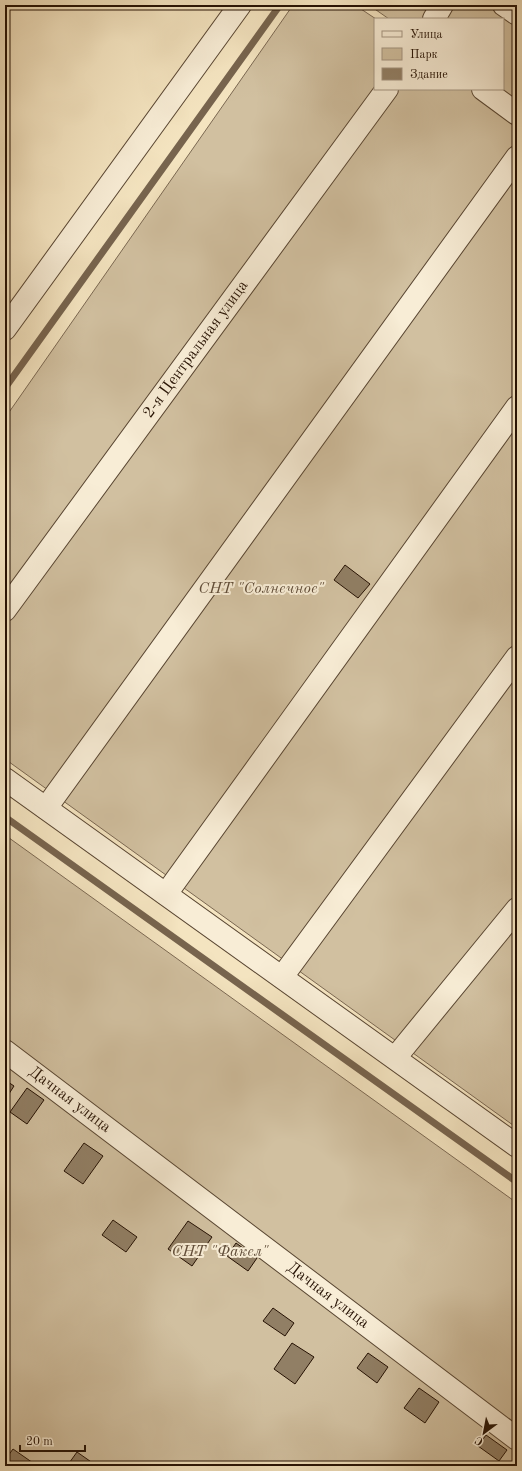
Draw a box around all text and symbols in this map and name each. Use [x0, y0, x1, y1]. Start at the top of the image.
legend [374, 18, 504, 90]
text: Улица [410, 29, 443, 41]
text: Парк [410, 49, 438, 61]
text: Здание [410, 69, 448, 81]
street label: 2-я Центральная улица [140, 278, 252, 421]
park label: СНТ "Солнечное" [198, 581, 324, 597]
street label: Дачная улица [26, 1064, 114, 1136]
park label: СНТ "Факел" [172, 1244, 269, 1260]
street label: Дачная улица [284, 1260, 372, 1332]
north arrow [464, 1413, 504, 1453]
scale bar [20, 1427, 85, 1453]
text: С [474, 1434, 485, 1447]
text: 20 m [26, 1436, 53, 1448]

